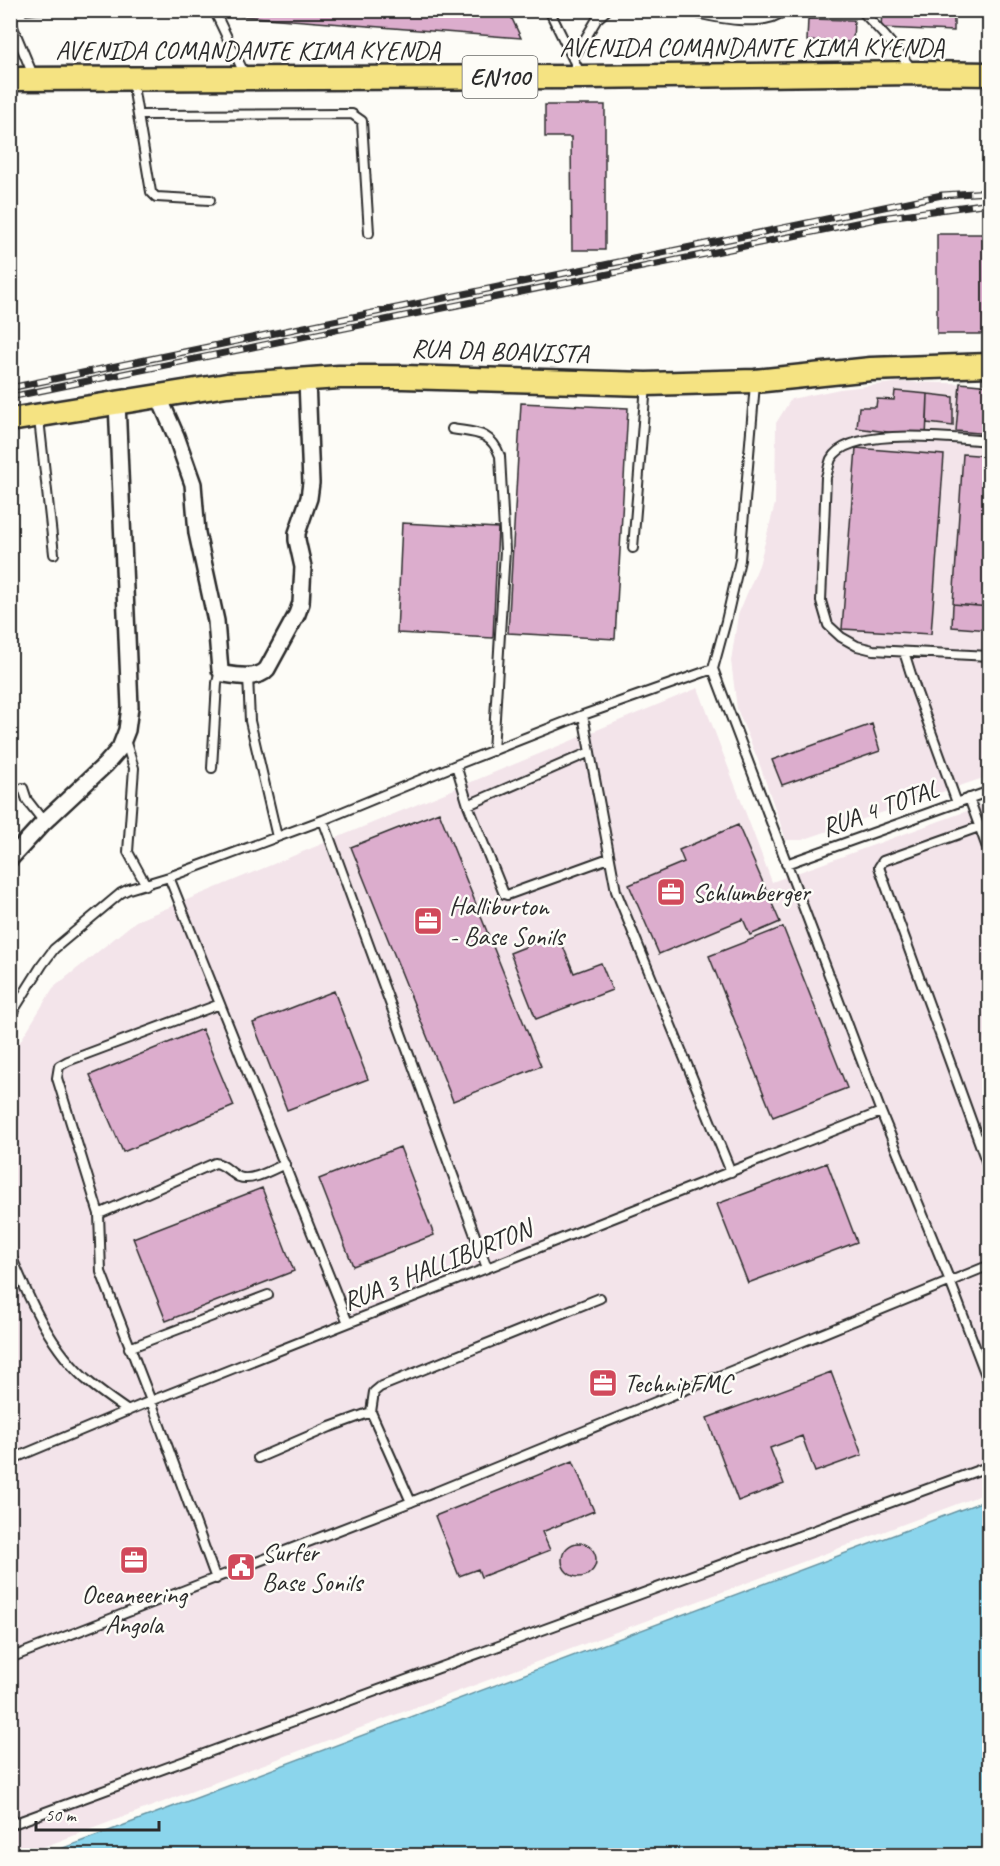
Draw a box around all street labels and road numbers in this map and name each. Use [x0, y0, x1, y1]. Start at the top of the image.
street label: AVENIDA COMANDANTE KIMA KYENDA [560, 31, 945, 64]
street label: AVENIDA COMANDANTE KIMA KYENDA [56, 34, 441, 67]
road number: EN100 [462, 56, 538, 98]
street label: RUA DA BOAVISTA [411, 331, 591, 371]
street label: RUA 4 TOTAL [817, 771, 944, 844]
street label: RUA 3 HALLIBURTON [338, 1210, 540, 1318]

